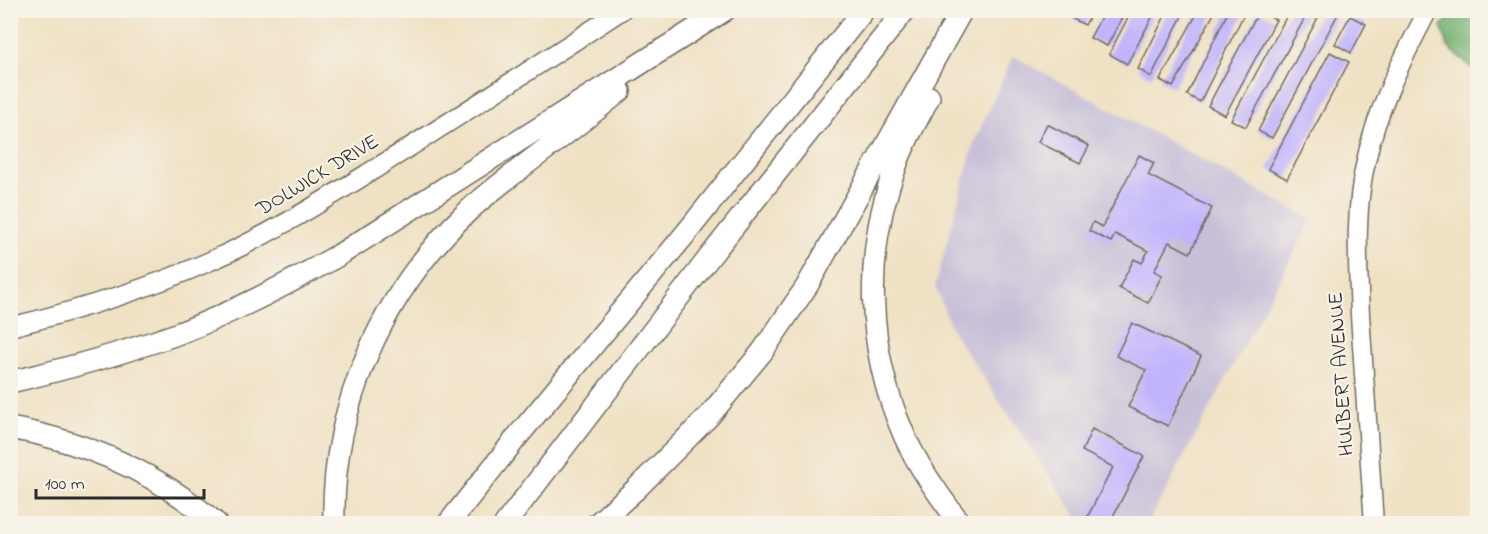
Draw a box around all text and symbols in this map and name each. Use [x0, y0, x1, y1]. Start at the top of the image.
street label: DOLWICK DRIVE [250, 127, 385, 225]
street label: HULBERT AVENUE [1321, 291, 1363, 457]
scale bar [36, 462, 204, 500]
text: 100 m [45, 472, 85, 498]

